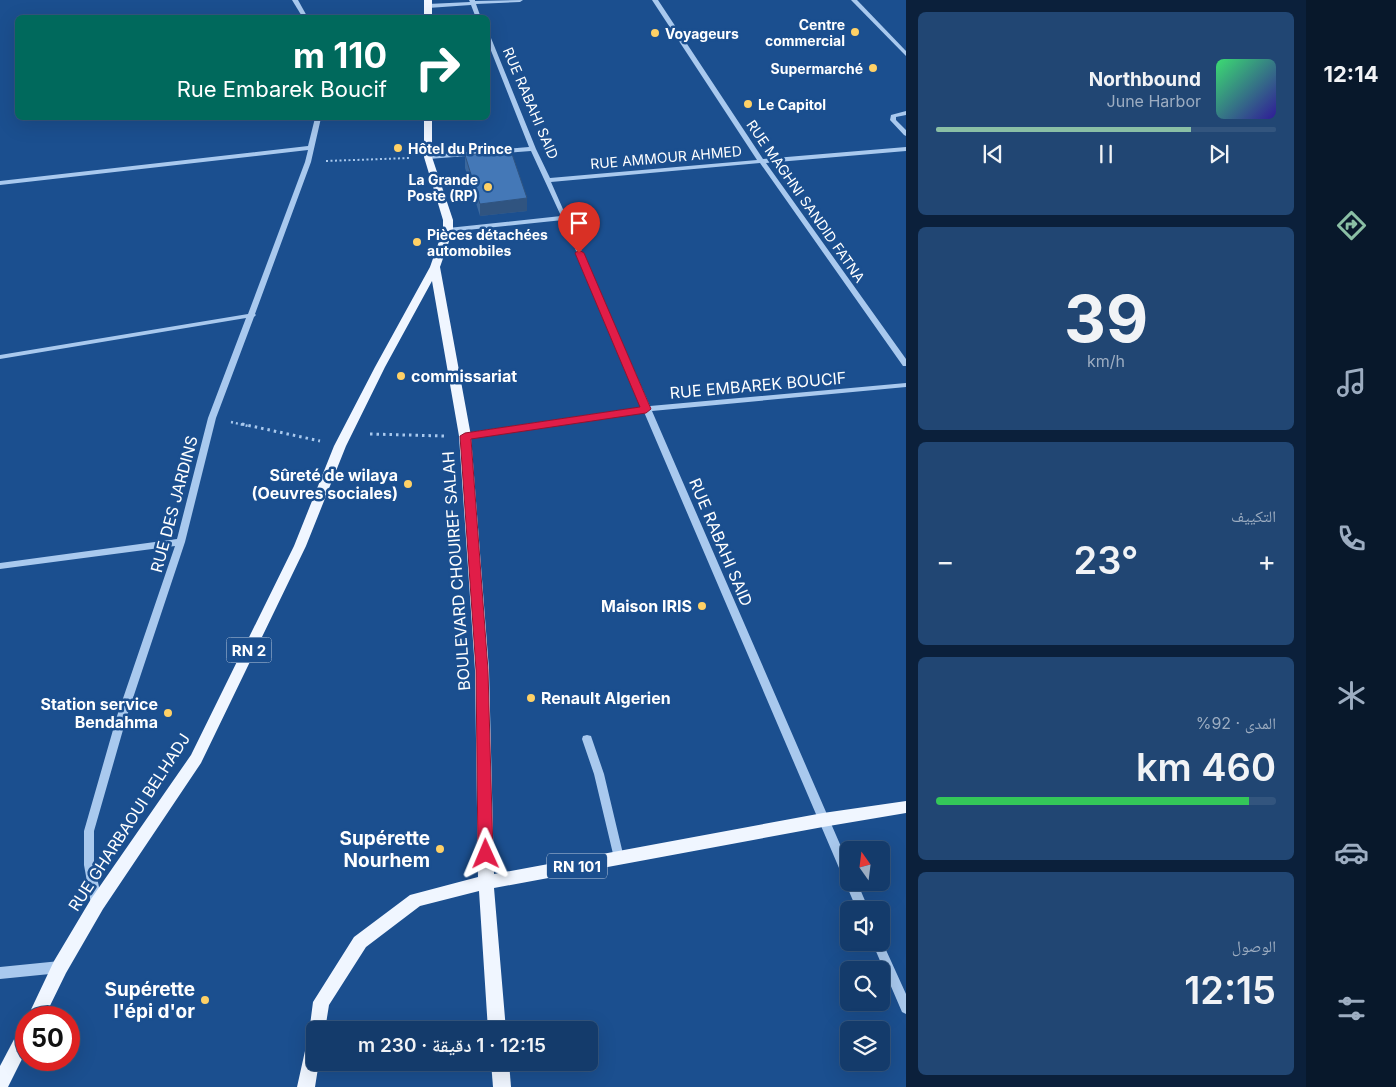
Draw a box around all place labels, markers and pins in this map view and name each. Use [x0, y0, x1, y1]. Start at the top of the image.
place label: Centre commercial [765, 16, 845, 49]
place label: Voyageurs [665, 25, 739, 42]
marker: Centre commercial [849, 26, 861, 38]
marker: Voyageurs [649, 27, 661, 39]
place label: Supermarché [771, 60, 863, 77]
marker: Supermarché [867, 62, 879, 74]
place label: Le Capitol [758, 96, 826, 113]
marker: Le Capitol [742, 98, 754, 110]
place label: Hôtel du Prince [408, 140, 512, 157]
marker: Hôtel du Prince [392, 142, 404, 154]
place label: La Grande Poste (RP) [407, 171, 478, 204]
marker: La Grande Poste (RP) [482, 181, 494, 193]
pin [558, 202, 600, 253]
place label: Pièces détachées automobiles [427, 226, 548, 259]
marker: Pièces détachées automobiles [411, 236, 423, 248]
place label: commissariat [411, 366, 517, 386]
marker: commissariat [395, 370, 407, 382]
place label: Sûreté de wilaya (Oeuvres sociales) [251, 465, 398, 503]
marker: Sûreté de wilaya (Oeuvres sociales) [402, 478, 414, 490]
place label: Maison IRIS [601, 596, 692, 616]
marker: Maison IRIS [696, 600, 708, 612]
place label: Renault Algerien [541, 688, 671, 708]
marker: Renault Algerien [525, 692, 537, 704]
place label: Station service Bendahma [40, 694, 158, 732]
marker: Station service Bendahma [162, 707, 174, 719]
place label: Supérette Nourhem [339, 827, 430, 872]
marker: Supérette Nourhem [434, 843, 446, 855]
place label: Supérette l'épi d'or [104, 978, 195, 1023]
marker: Supérette l'épi d'or [199, 994, 211, 1006]

